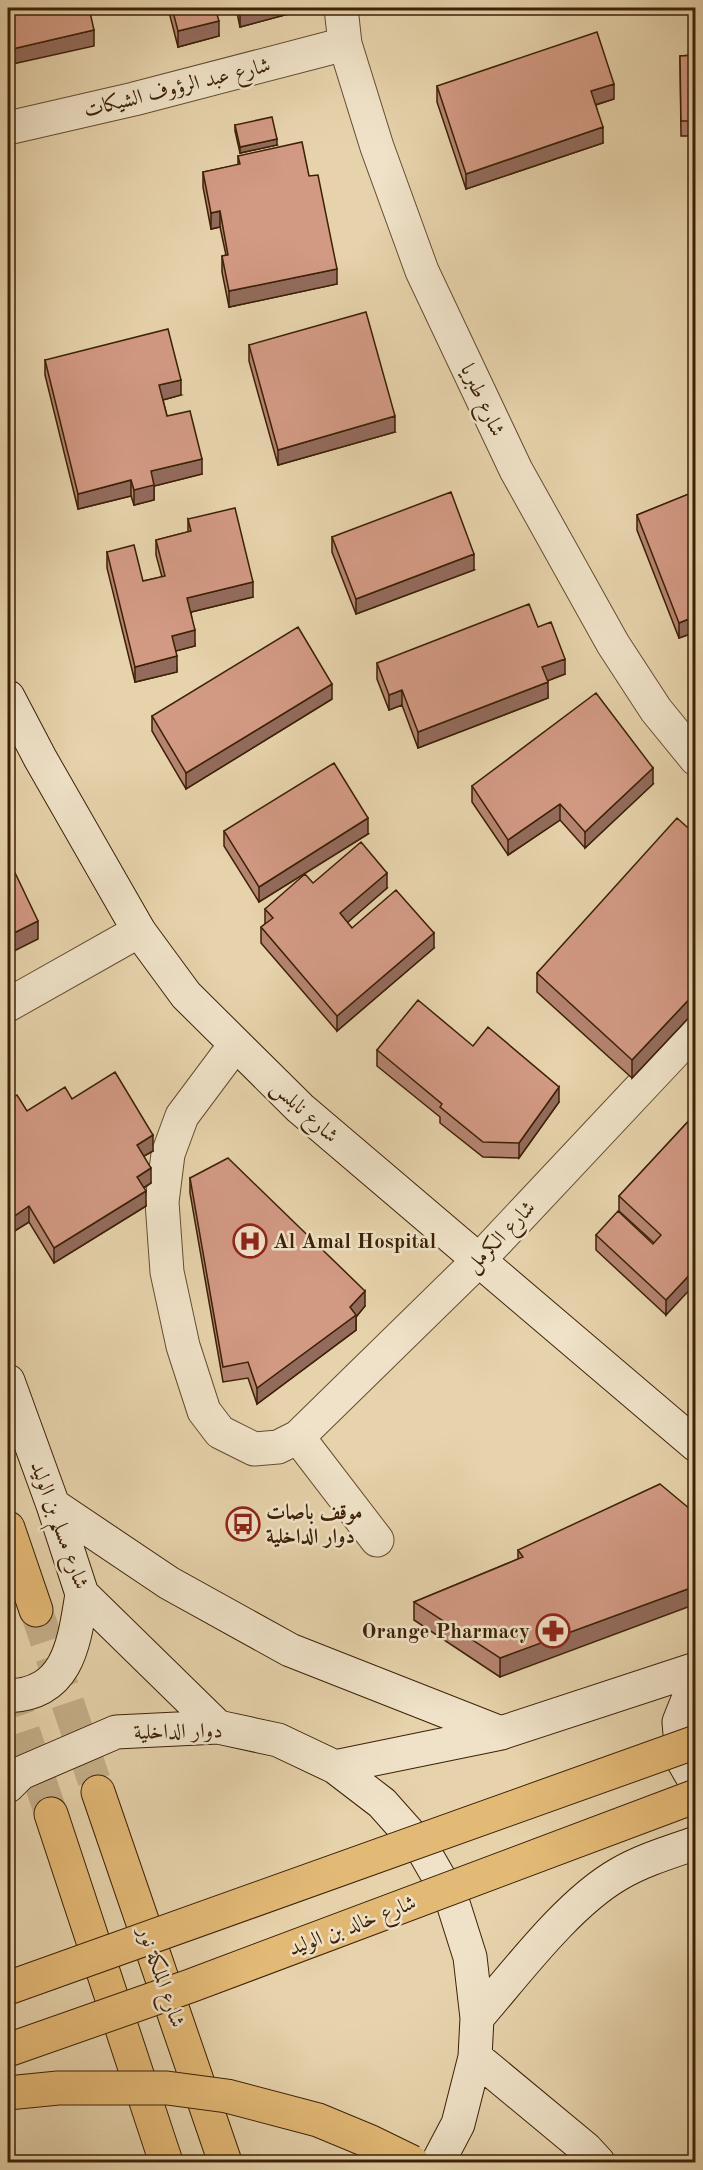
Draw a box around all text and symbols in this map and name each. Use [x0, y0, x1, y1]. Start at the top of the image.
street label: شارع عبد الرؤوف الشيكات [81, 53, 274, 128]
street label: شارع طبريا [450, 361, 507, 443]
street label: شارع نابلس [263, 1077, 341, 1152]
street label: شارع الكرمل [462, 1197, 544, 1281]
hospital icon: Al Amal Hospital [232, 1223, 268, 1259]
place label: Al Amal Hospital [273, 1232, 436, 1253]
street label: شارع مسلم بن الوليد [17, 1459, 92, 1595]
place label: موقف باصات دوار الداخلية [266, 1502, 362, 1549]
bus stop icon: موقف باصات دوار الداخلية [225, 1506, 261, 1542]
pharmacy icon: Orange Pharmacy [535, 1613, 571, 1649]
place label: Orange Pharmacy [362, 1622, 530, 1643]
street label: دوار الداخلية [133, 1721, 223, 1744]
street label: شارع خالد بن الوليد [286, 1892, 421, 1966]
street label: شارع الملكة نور [127, 1922, 189, 2032]

